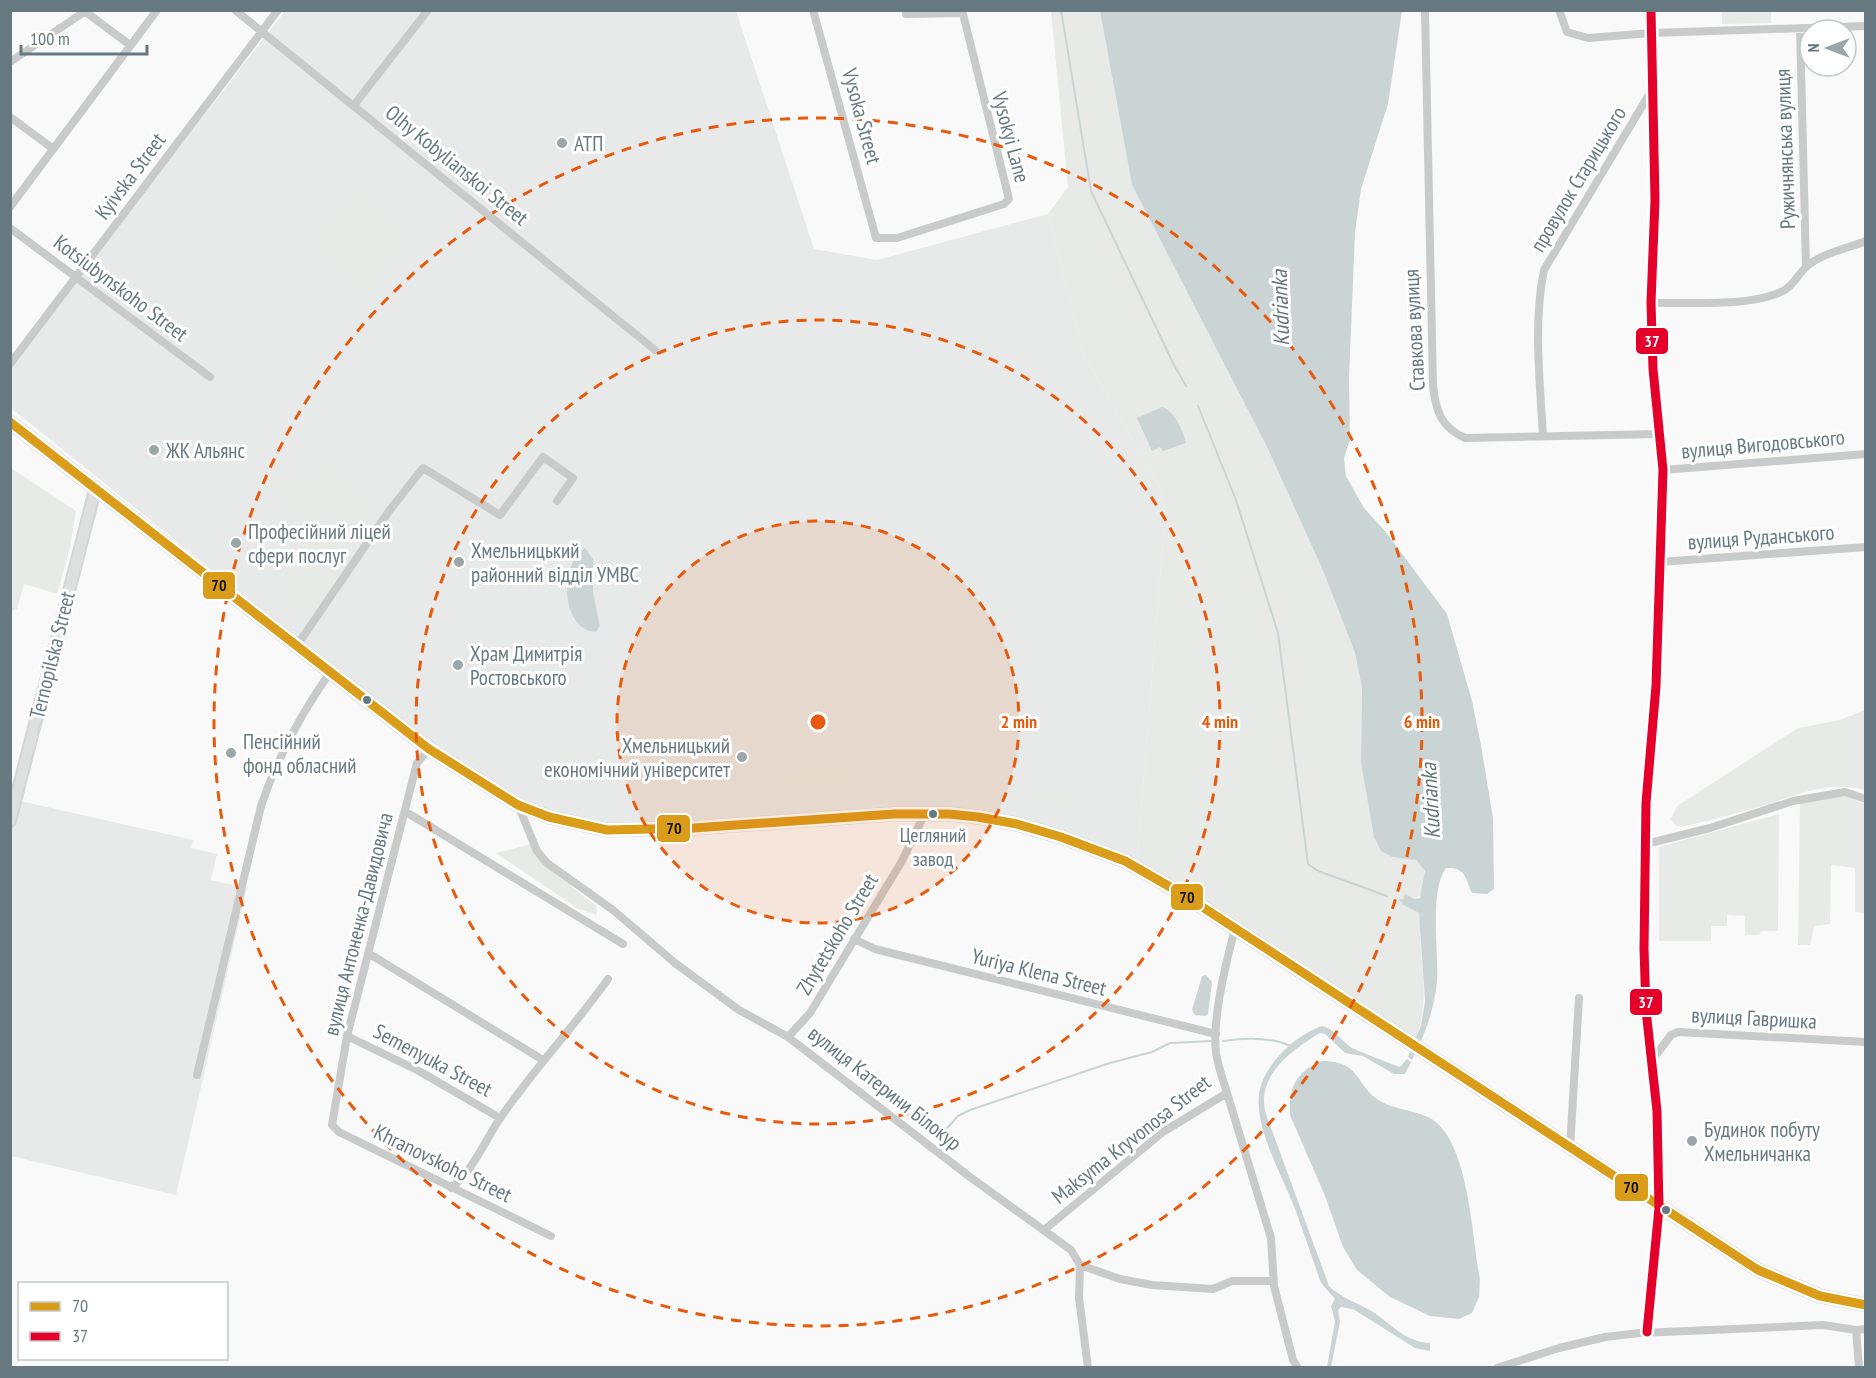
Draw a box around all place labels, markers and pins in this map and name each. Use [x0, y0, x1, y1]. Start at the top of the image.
place label: АТП [574, 130, 603, 157]
marker: АТП [555, 136, 569, 150]
place label: ЖК Альянс [165, 437, 245, 464]
marker: ЖК Альянс [147, 443, 161, 457]
place label: Професійний ліцей сфери послуг [248, 518, 391, 569]
marker: Професійний ліцей сфери послуг [229, 536, 243, 550]
place label: Хмельницький районний відділ УМВС [471, 537, 640, 588]
marker: Хмельницький районний відділ УМВС [452, 555, 466, 569]
place label: Храм Димитрія Ростовського [470, 640, 582, 691]
marker: Храм Димитрія Ростовського [451, 658, 465, 672]
unlabelled marker [361, 694, 373, 706]
centre of rings [808, 712, 828, 732]
place label: Пенсійний фонд обласний [243, 728, 357, 779]
place label: Хмельницький економічний університет [544, 732, 730, 783]
marker: Пенсійний фонд обласний [224, 746, 238, 760]
marker: Хмельницький економічний університет [735, 750, 749, 764]
marker: Цегляний завод [927, 808, 939, 820]
place label: Цегляний завод [900, 822, 966, 872]
place label: Будинок побуту Хмельничанка [1704, 1116, 1820, 1167]
marker: Будинок побуту Хмельничанка [1685, 1134, 1699, 1148]
unlabelled marker [1660, 1204, 1672, 1216]

